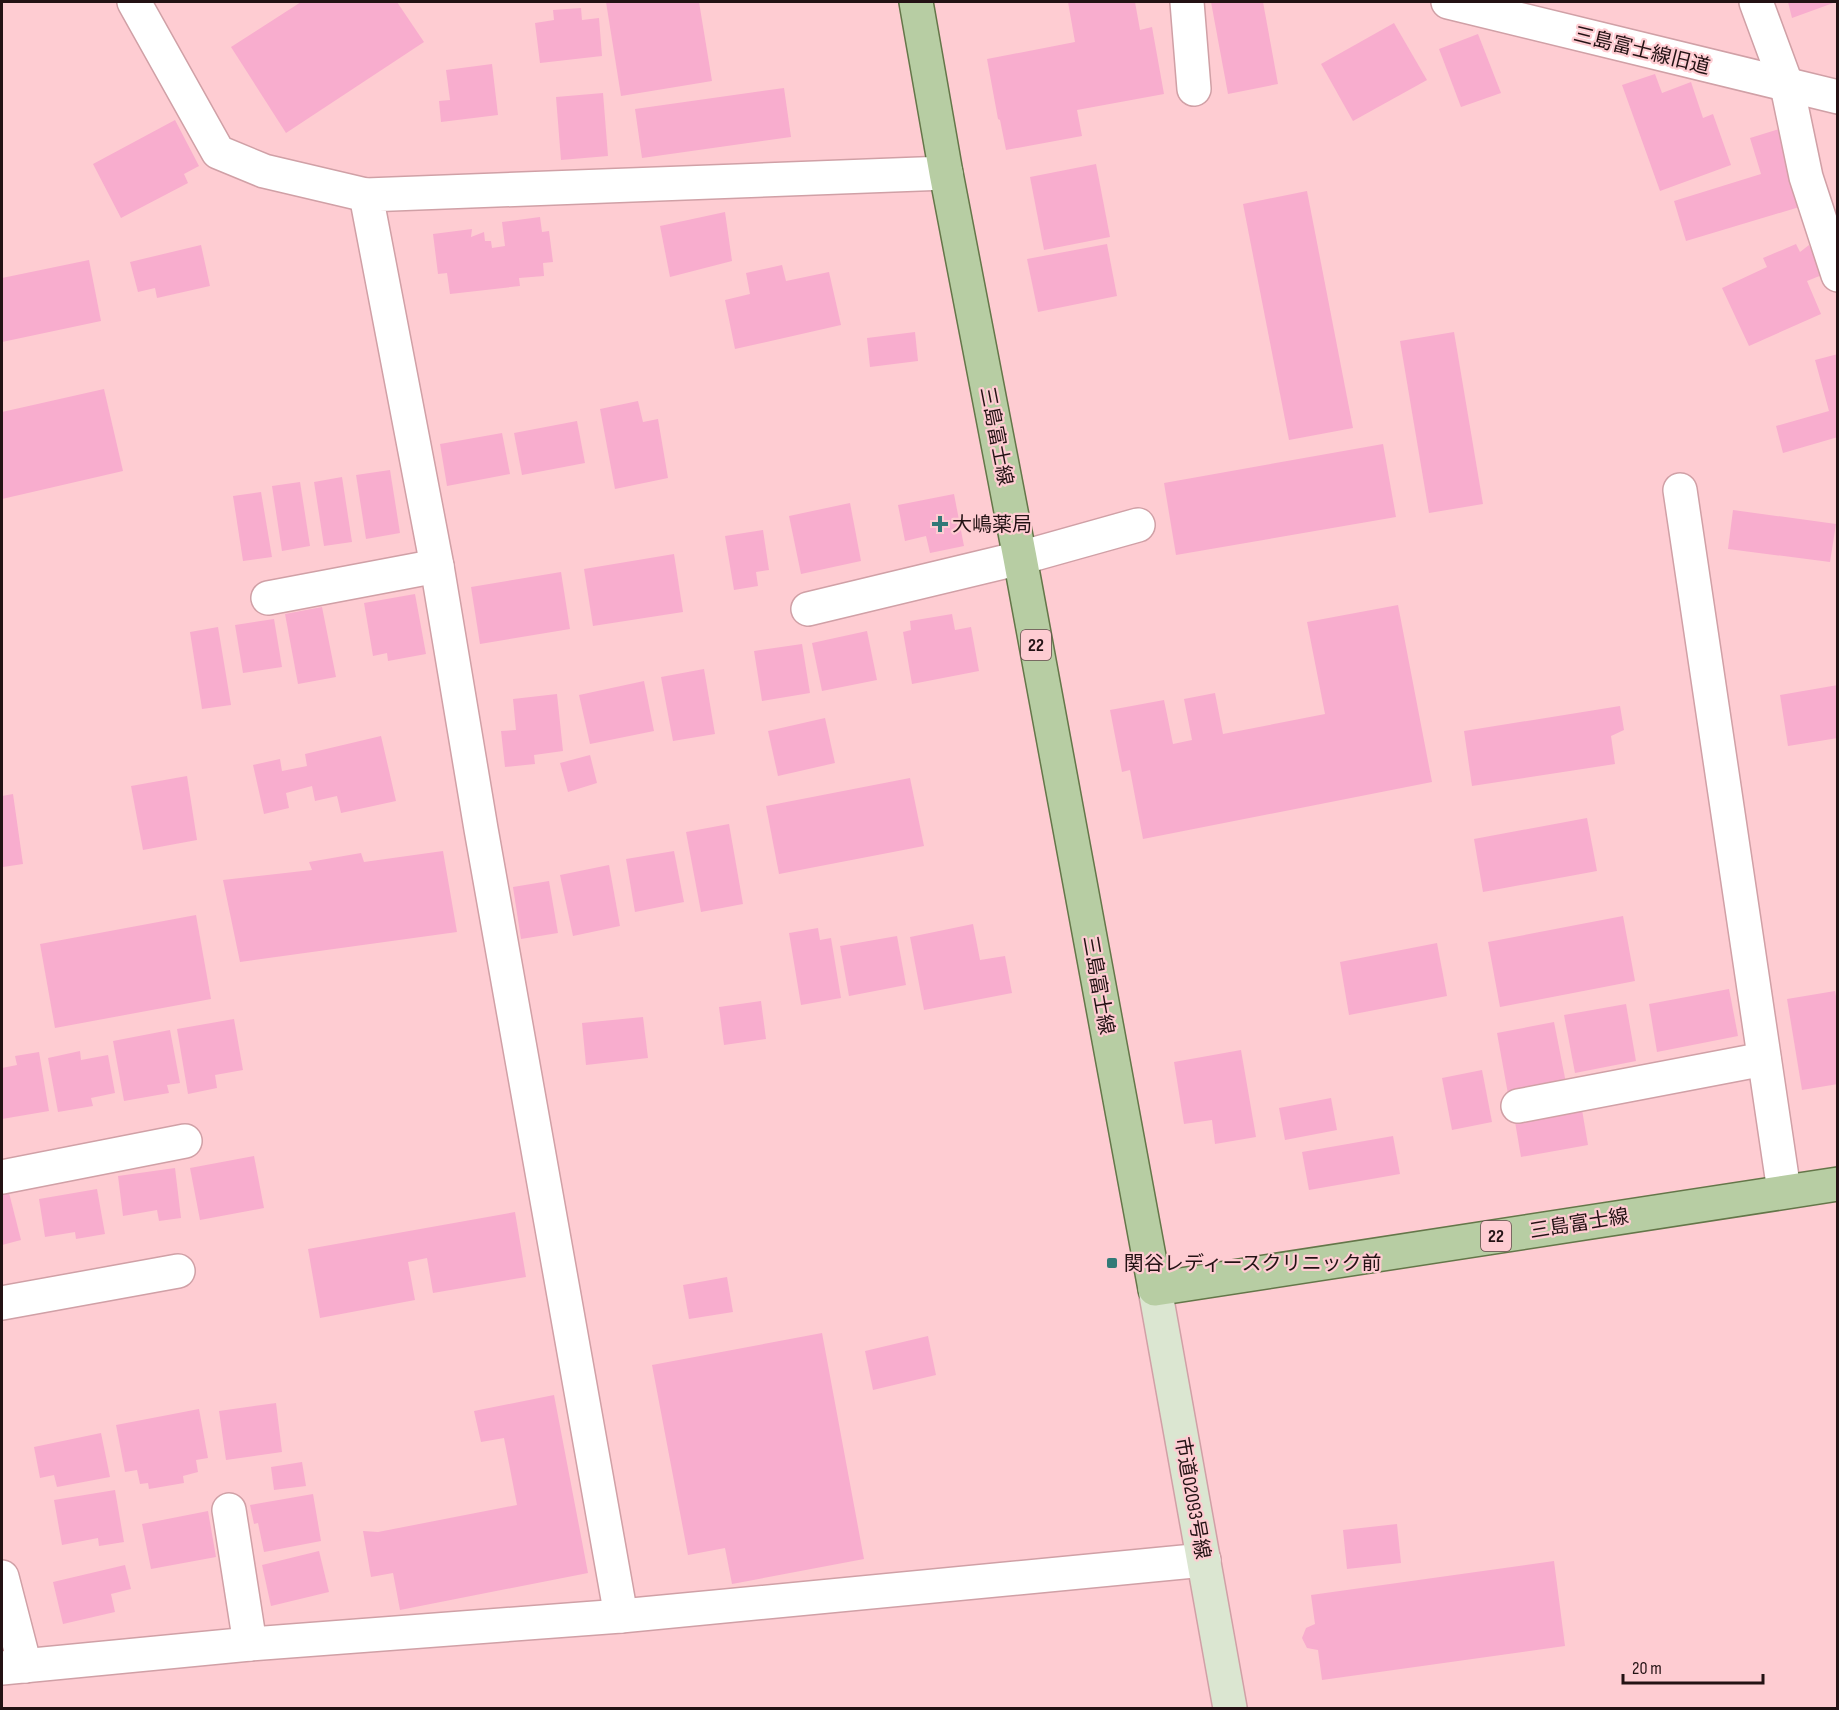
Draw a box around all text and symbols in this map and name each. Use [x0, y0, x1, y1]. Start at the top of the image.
street label: 三島富士線旧道 [1571, 22, 1713, 80]
street label: 三島富士線 [975, 385, 1017, 488]
place label: 大嶋薬局 [952, 513, 1032, 537]
marker: 大嶋薬局 [933, 517, 947, 531]
road number: 22 [1021, 630, 1051, 660]
street label: 三島富士線 [1078, 934, 1119, 1036]
street label: 三島富士線 [1528, 1204, 1630, 1244]
road number: 22 [1481, 1221, 1511, 1251]
place label: 関谷レディースクリニック前 [1124, 1252, 1382, 1276]
marker: 関谷レディースクリニック前 [1105, 1256, 1119, 1270]
street label: 市道02093号線 [1169, 1435, 1215, 1561]
scale bar [1623, 1647, 1762, 1685]
text: 20 m [1632, 1658, 1662, 1679]

